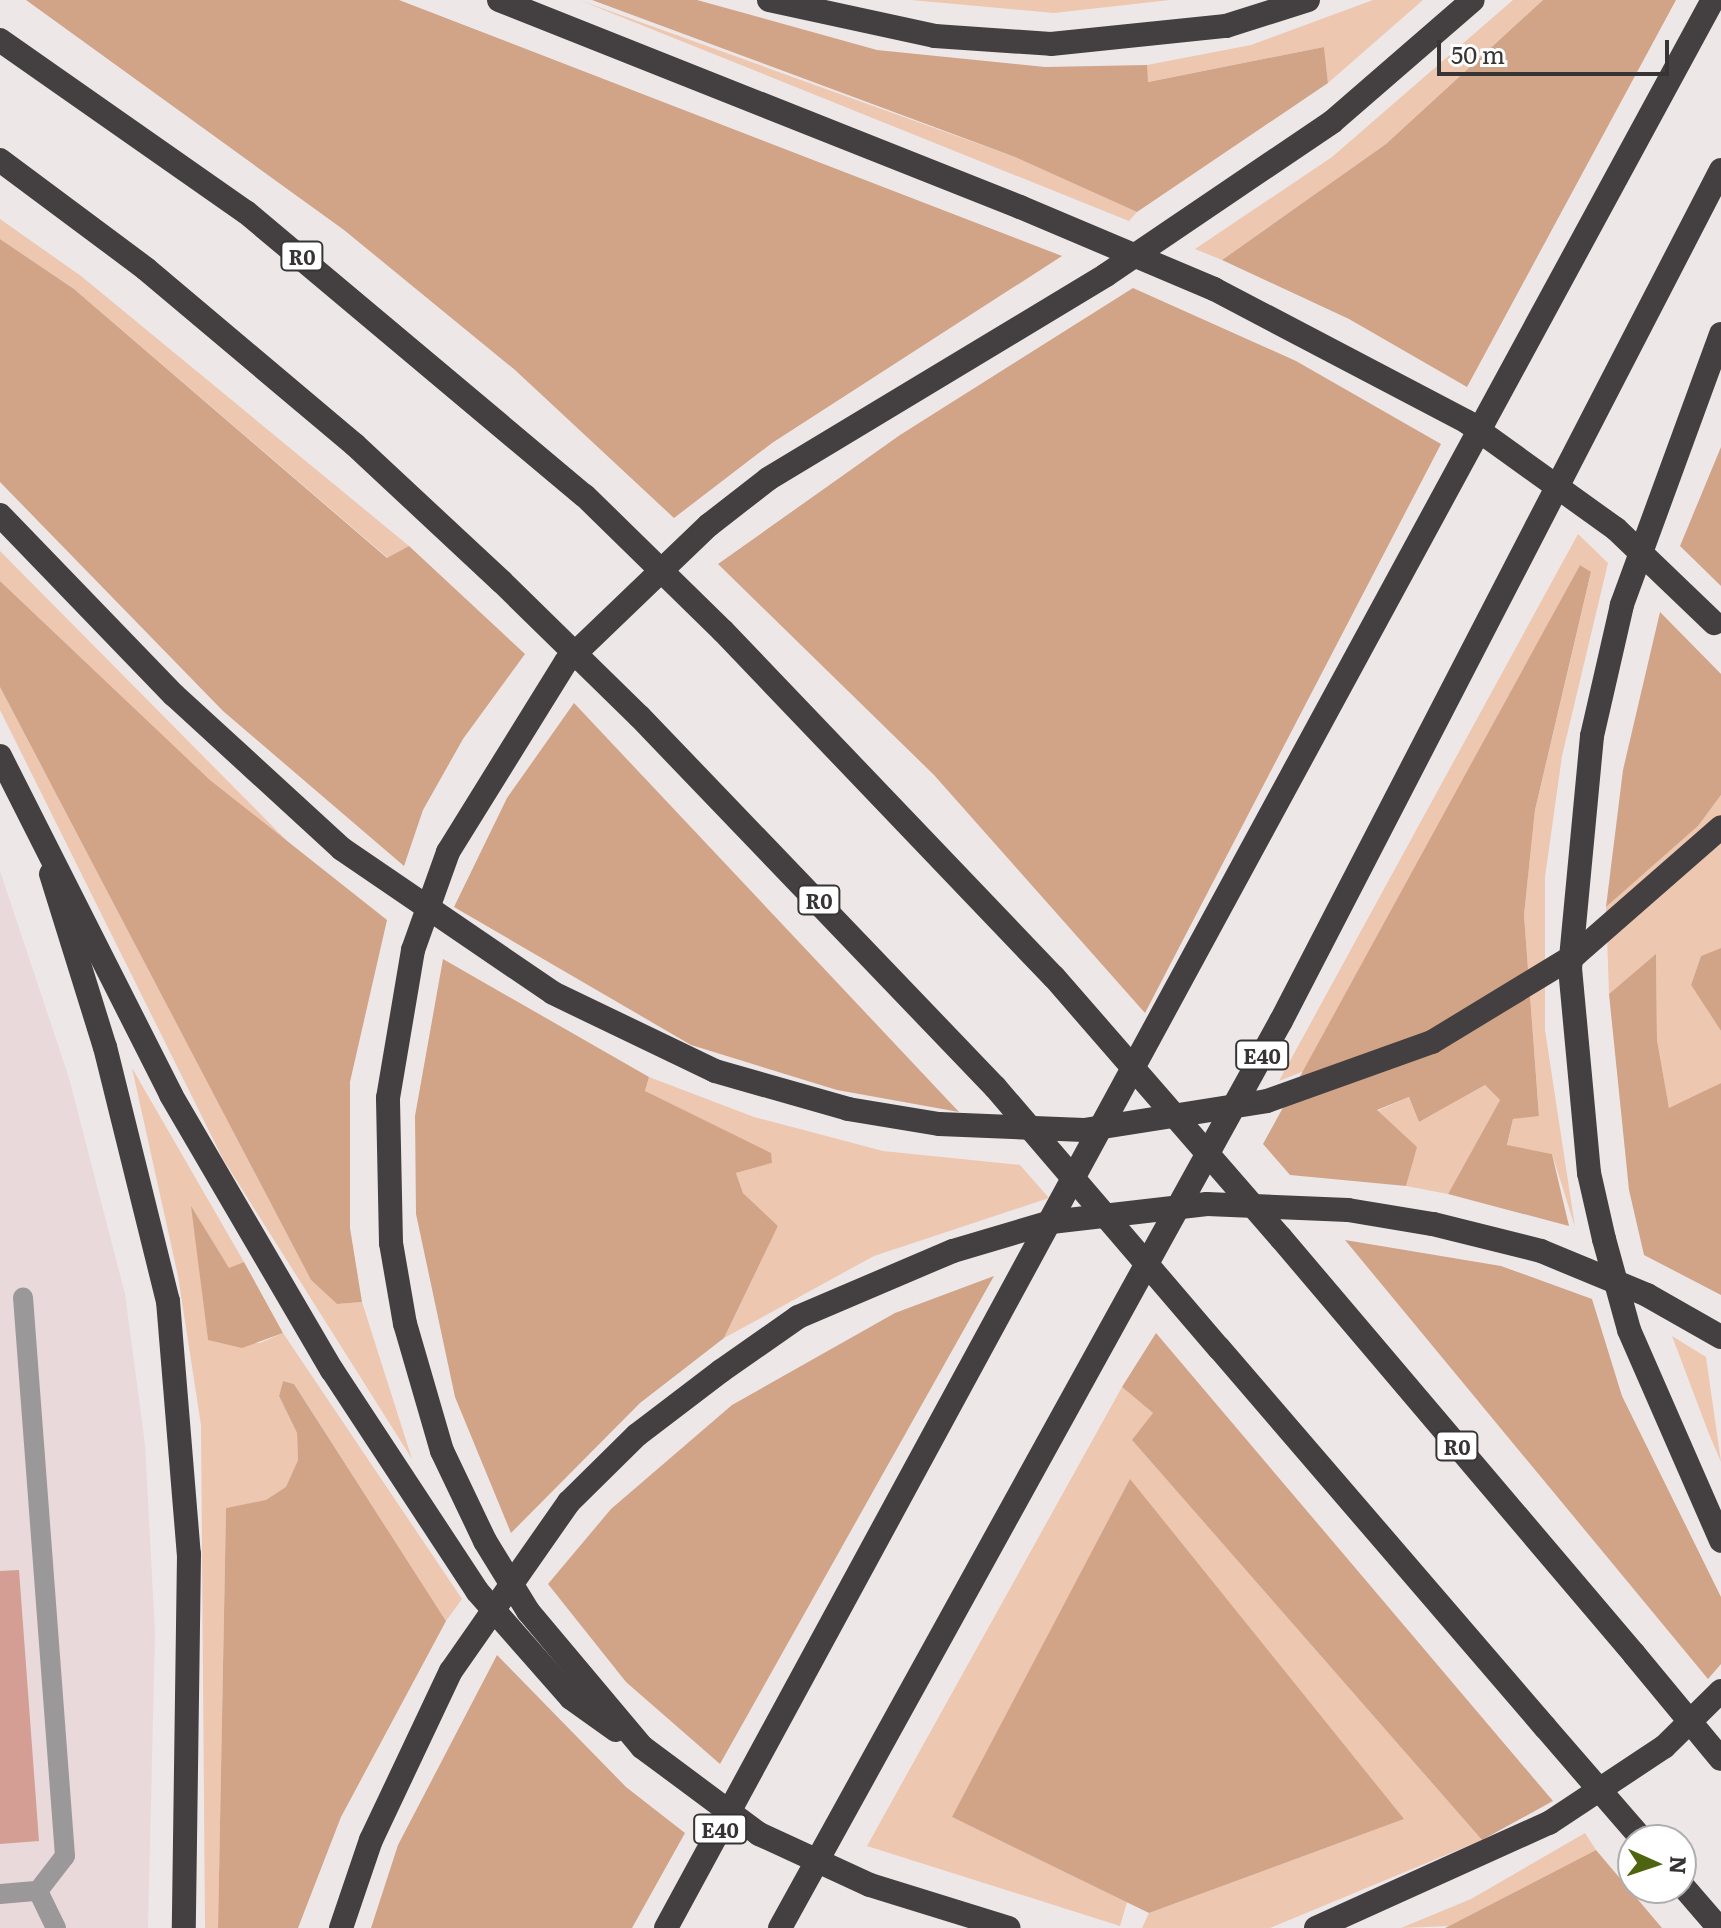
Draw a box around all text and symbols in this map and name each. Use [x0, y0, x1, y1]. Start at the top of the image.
scale bar [1441, 24, 1673, 74]
text: 50 m [1451, 36, 1505, 71]
road number: R0 [280, 240, 324, 272]
road number: R0 [797, 884, 841, 916]
road number: E40 [1234, 1039, 1290, 1071]
road number: R0 [1435, 1430, 1479, 1462]
road number: E40 [692, 1813, 748, 1845]
north arrow [1617, 1824, 1697, 1904]
text: N [1663, 1855, 1696, 1875]

